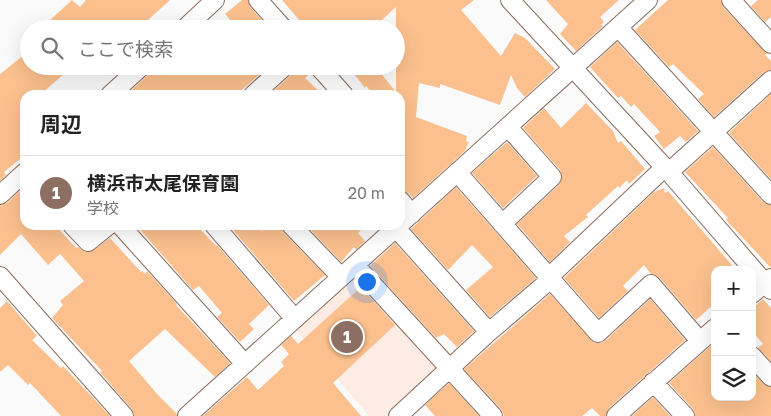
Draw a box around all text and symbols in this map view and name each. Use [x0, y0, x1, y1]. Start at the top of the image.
search box [20, 20, 405, 75]
icon: search [38, 34, 66, 62]
text: ここで検索 [78, 37, 173, 60]
text: 周辺 [40, 111, 82, 137]
text: 横浜市太尾保育園 [87, 171, 239, 194]
text: 1 [52, 183, 60, 203]
text: 20 m [348, 183, 385, 203]
text: 学校 [87, 198, 119, 218]
map controls [711, 266, 756, 401]
button: + [711, 266, 756, 311]
your location [354, 269, 380, 295]
button: − [711, 311, 756, 356]
pin: 1 [331, 318, 363, 356]
button: layers [711, 356, 756, 401]

